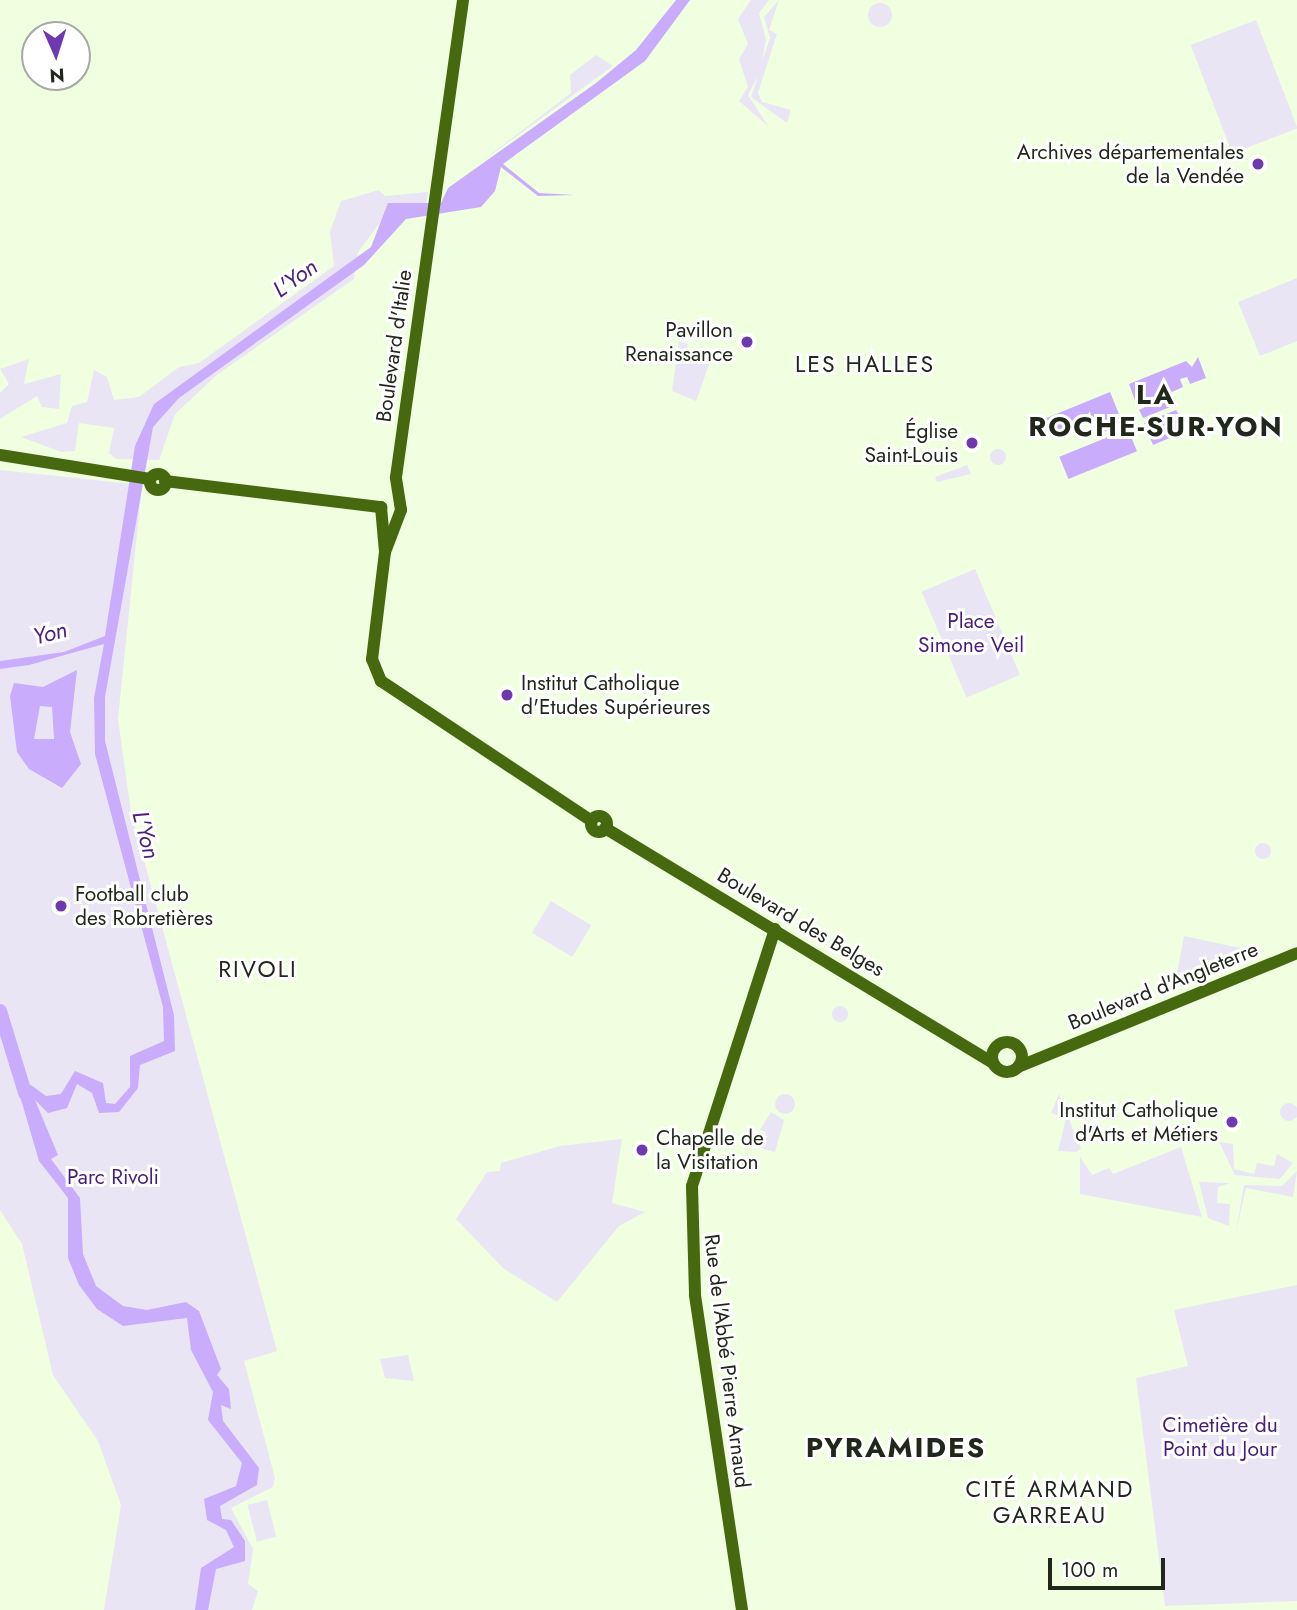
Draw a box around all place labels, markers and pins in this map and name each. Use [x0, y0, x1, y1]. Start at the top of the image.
place label: Archives départementales de la Vendée [1017, 139, 1244, 189]
marker: Archives départementales de la Vendée [1250, 156, 1266, 172]
place label: Pavillon Renaissance [625, 317, 733, 367]
marker: Pavillon Renaissance [739, 334, 755, 350]
place label: Église Saint-Louis [865, 418, 958, 468]
marker: Église Saint-Louis [964, 435, 980, 451]
place label: Institut Catholique d'Etudes Supérieures [521, 670, 710, 720]
marker: Institut Catholique d'Etudes Supérieures [499, 687, 515, 703]
place label: Football club des Robretières [75, 881, 213, 931]
marker: Football club des Robretières [53, 898, 69, 914]
place label: Institut Catholique d'Arts et Métiers [1059, 1097, 1218, 1147]
marker: Institut Catholique d'Arts et Métiers [1224, 1114, 1240, 1130]
place label: Chapelle de la Visitation [656, 1125, 764, 1175]
marker: Chapelle de la Visitation [634, 1142, 650, 1158]

